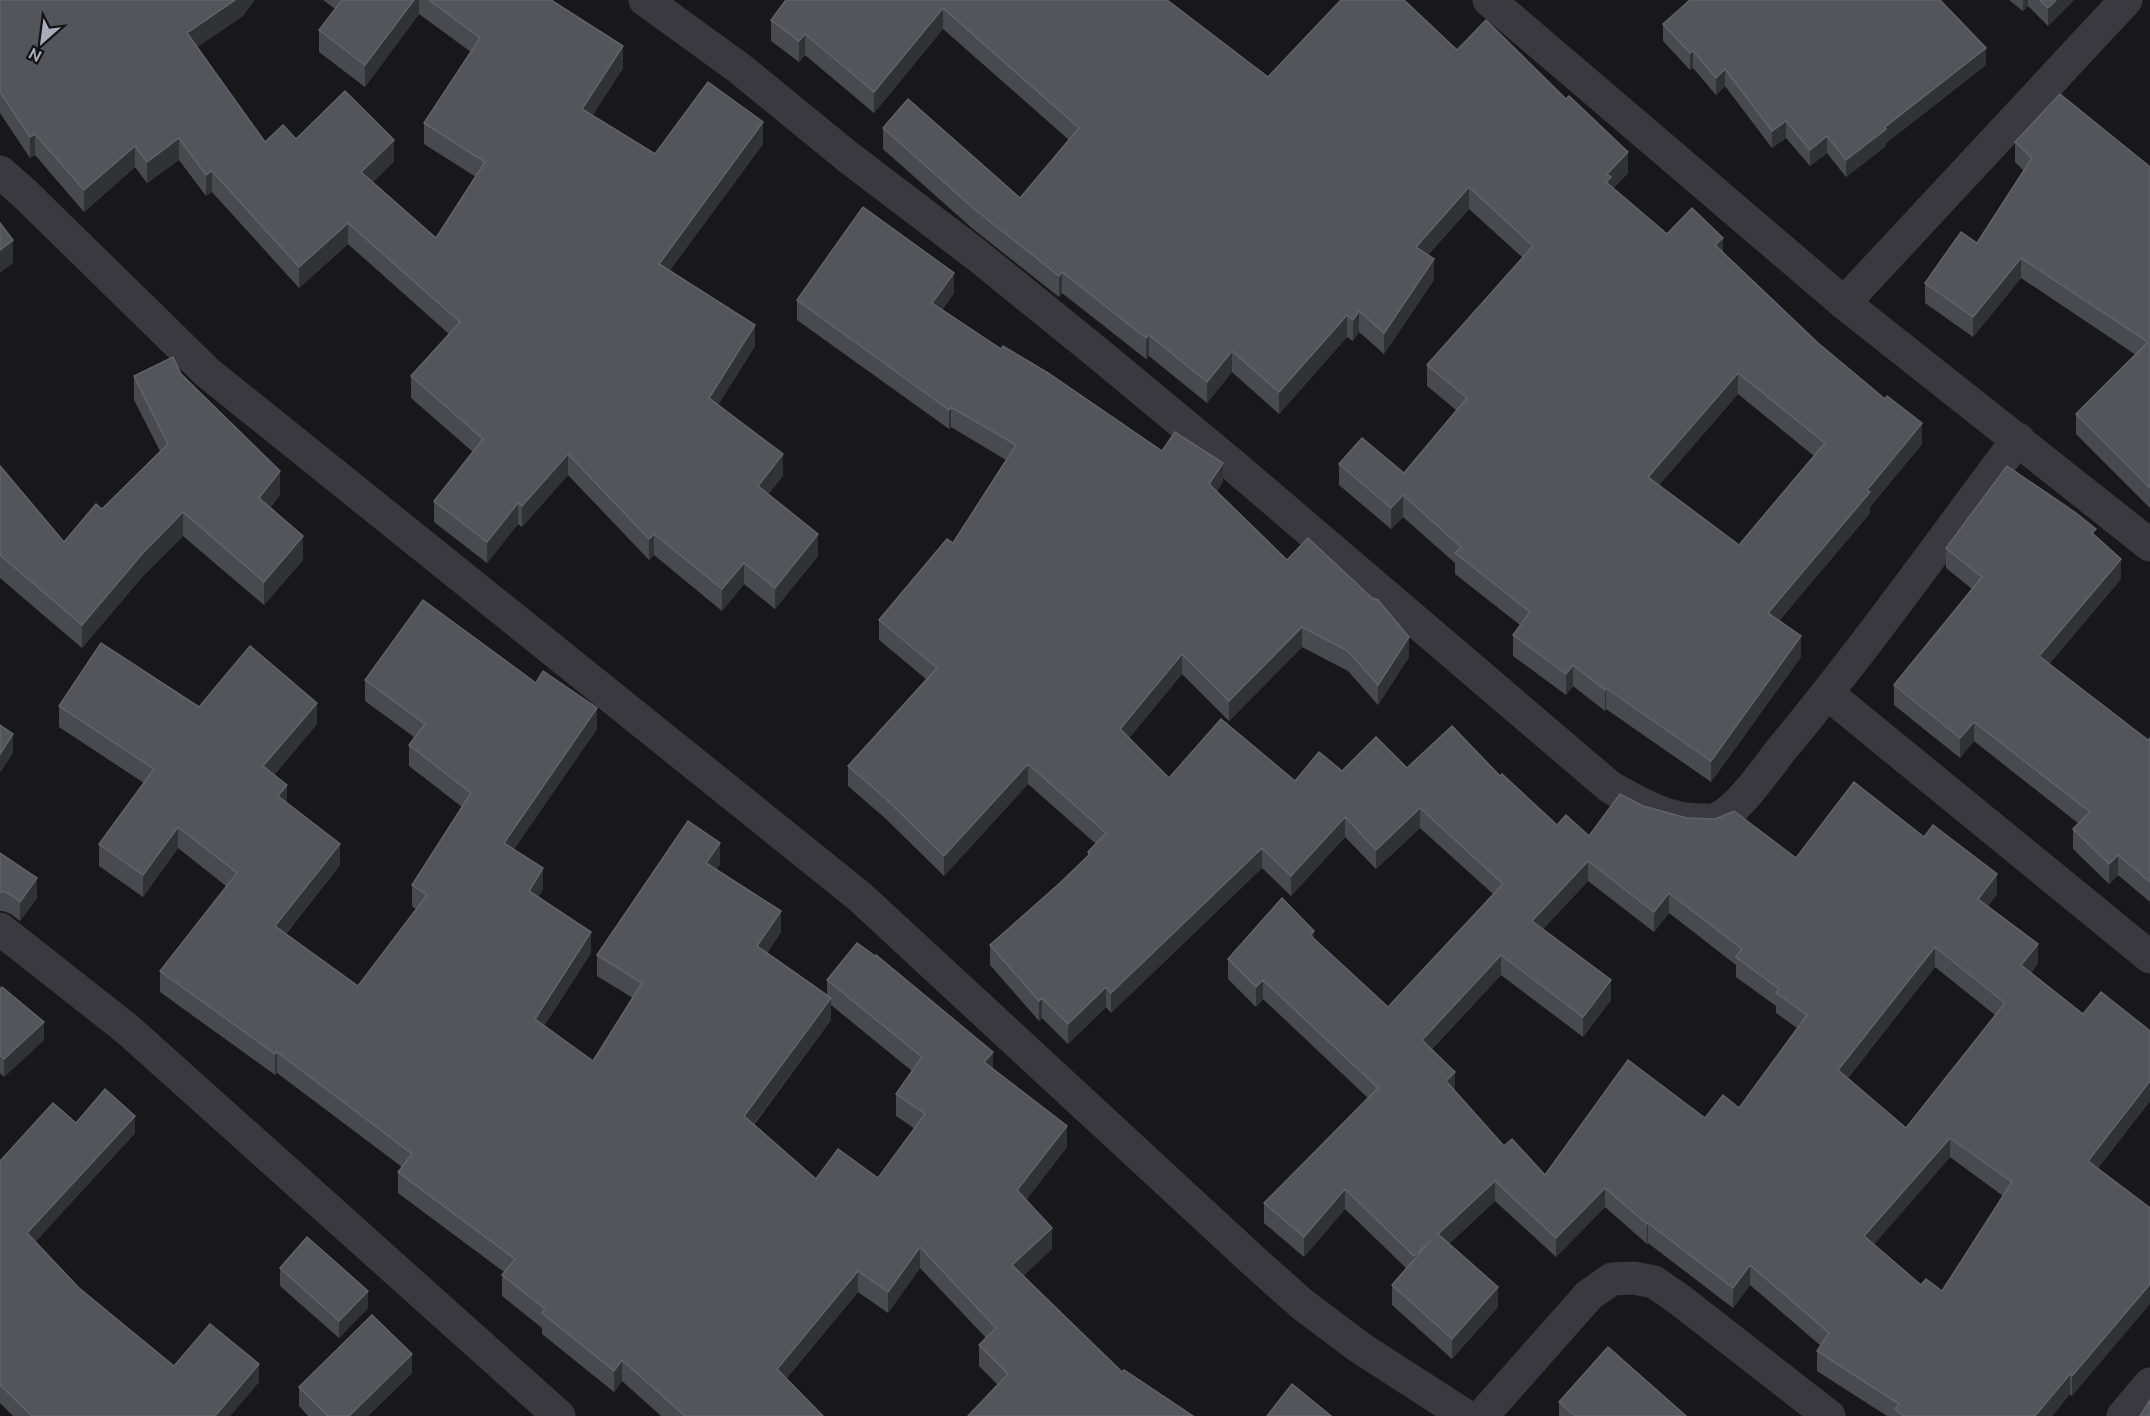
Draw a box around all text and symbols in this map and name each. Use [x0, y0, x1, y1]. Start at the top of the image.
north arrow [12, 12, 72, 72]
text: N [25, 44, 44, 66]

